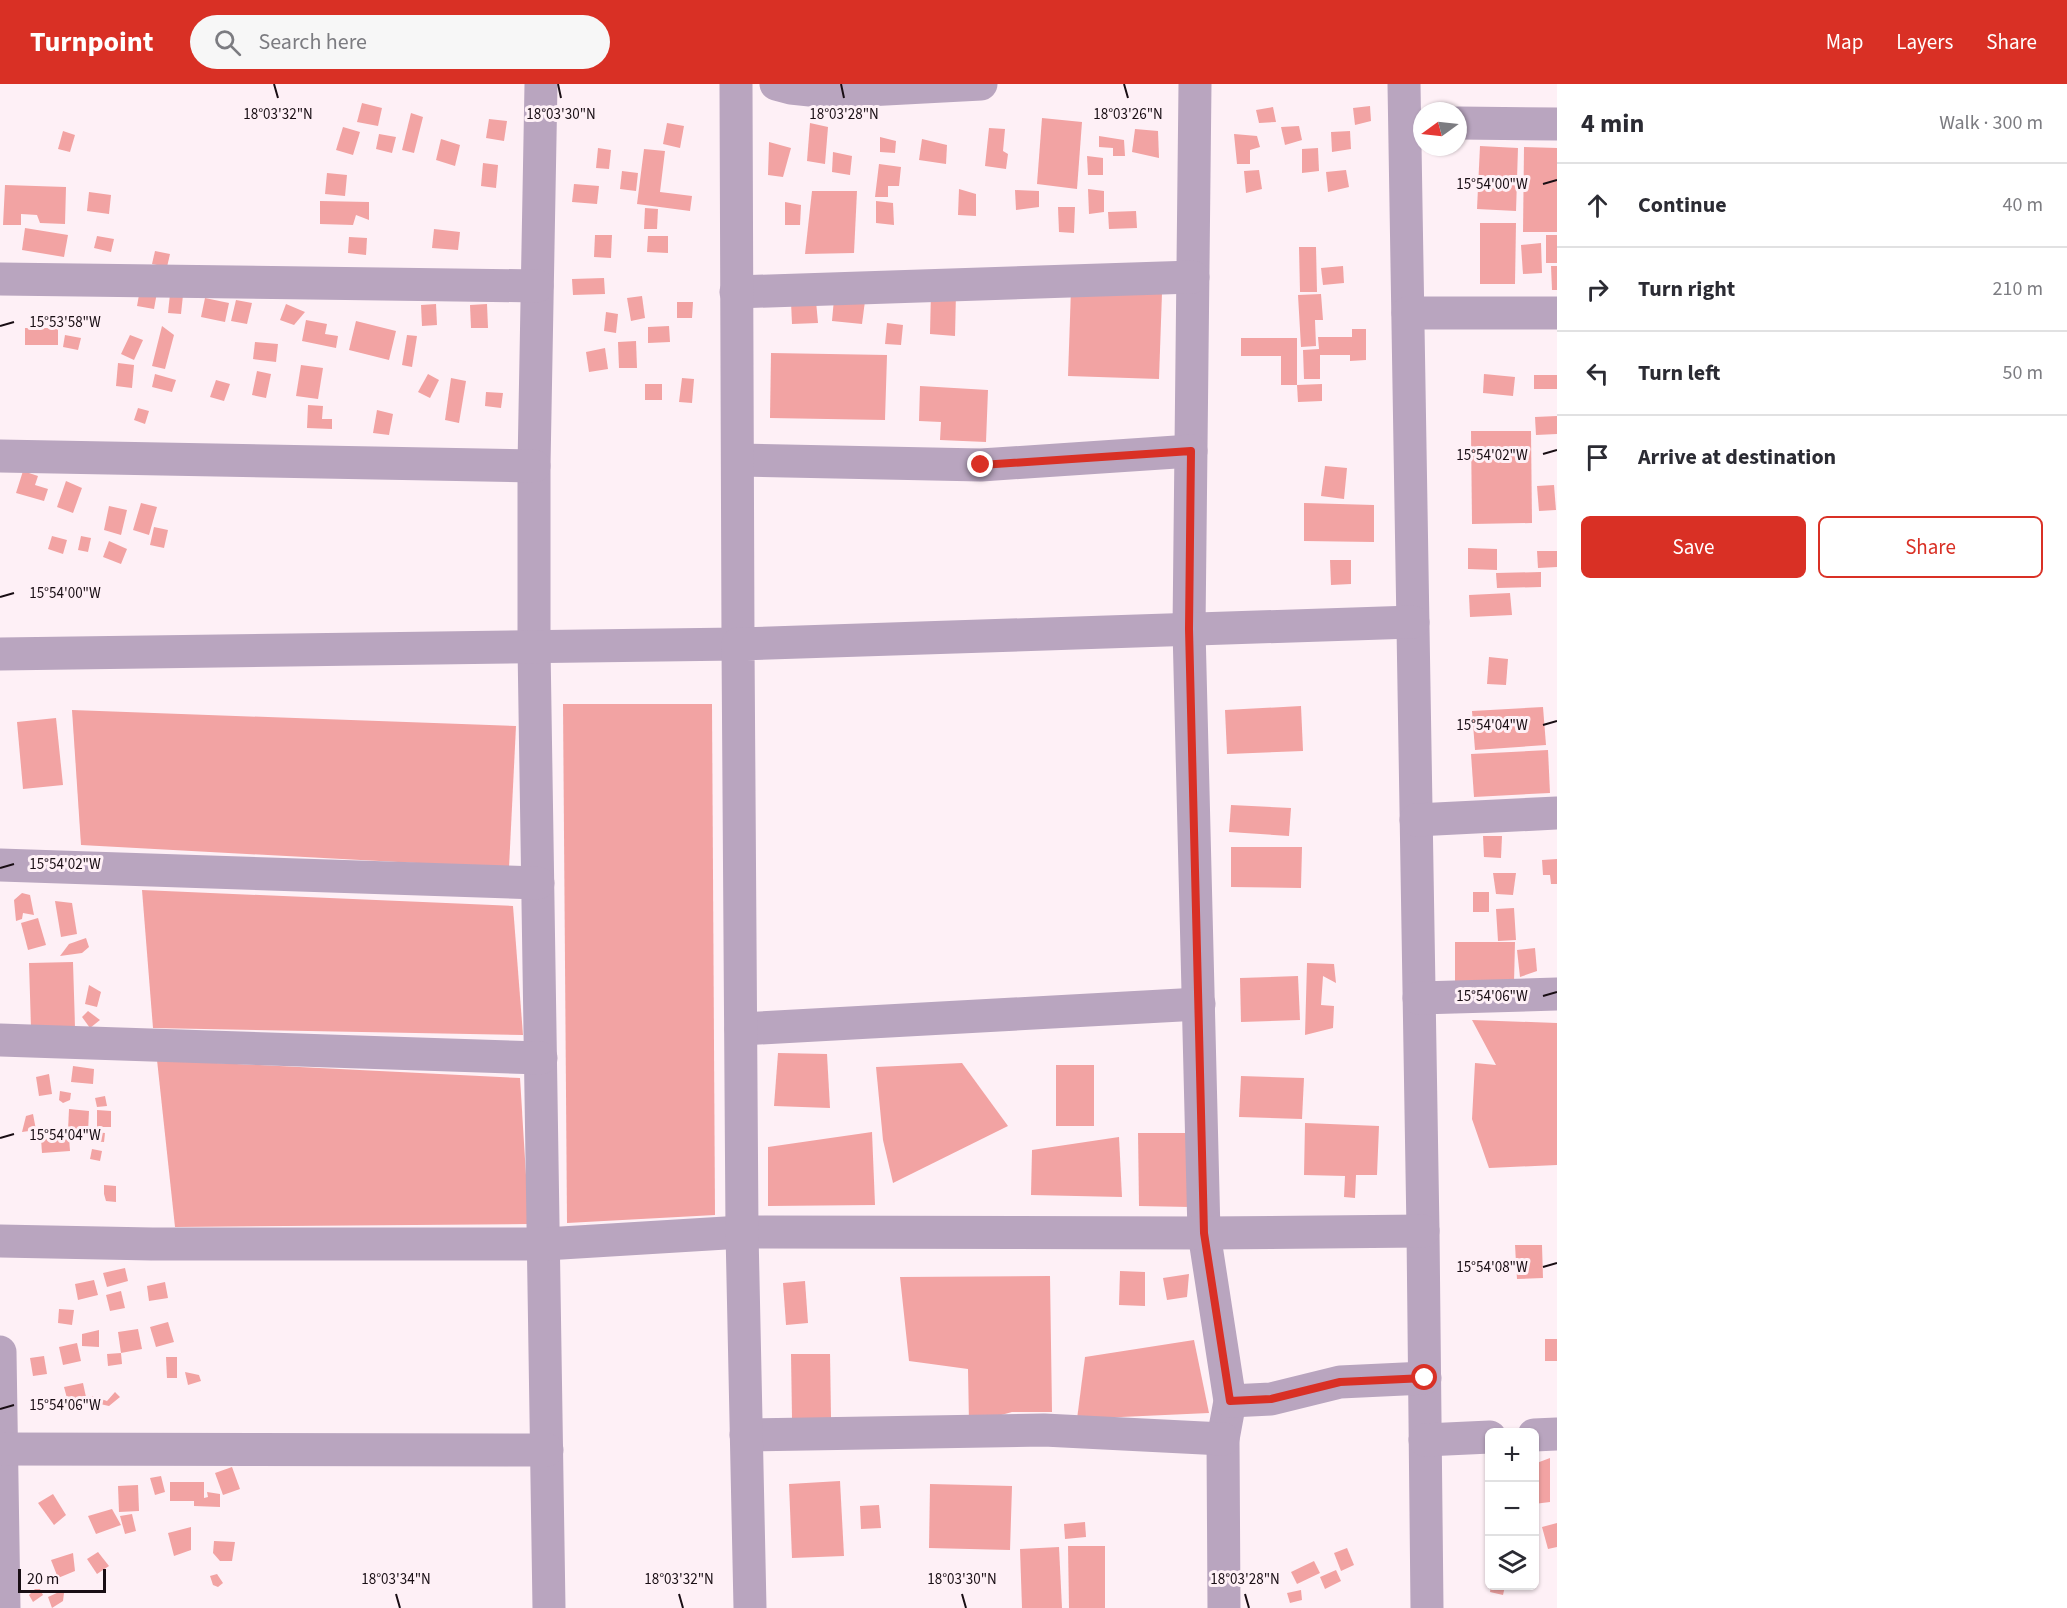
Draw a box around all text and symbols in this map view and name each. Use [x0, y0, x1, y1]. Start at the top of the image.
search box [190, 15, 610, 69]
text: Turnpoint [30, 22, 154, 62]
icon: search [211, 26, 244, 59]
text: Search here [259, 26, 367, 58]
text: Map [1826, 27, 1863, 57]
text: Layers [1896, 27, 1953, 57]
text: Share [1986, 27, 2037, 57]
north arrow [1413, 102, 1467, 156]
text: 18°03'32"N [243, 104, 313, 125]
text: 18°03'30"N [526, 104, 596, 125]
text: 18°03'28"N [809, 104, 879, 125]
text: 18°03'26"N [1093, 104, 1163, 125]
text: 4 min [1581, 105, 1644, 142]
text: Walk · 300 m [1939, 109, 2043, 137]
text: 15°54'00"W [1456, 174, 1528, 195]
icon: ahead [1581, 189, 1614, 222]
text: Continue [1638, 189, 1727, 221]
text: 40 m [2003, 191, 2043, 219]
icon: right [1581, 273, 1614, 306]
text: Turn right [1638, 273, 1735, 305]
text: 210 m [1993, 275, 2043, 303]
text: 15°53'58"W [29, 312, 101, 333]
icon: left [1581, 357, 1614, 390]
text: Turn left [1638, 357, 1720, 389]
text: 50 m [2003, 359, 2043, 387]
icon: arrive [1581, 441, 1614, 474]
text: Arrive at destination [1638, 441, 1836, 473]
text: 15°54'02"W [1456, 445, 1528, 466]
route end [967, 451, 993, 477]
button: Save [1581, 516, 1806, 578]
button: Share [1818, 516, 2043, 578]
text: 15°54'00"W [29, 583, 101, 604]
text: 15°54'04"W [1456, 715, 1528, 736]
text: 15°54'02"W [29, 854, 101, 875]
text: 15°54'06"W [1456, 986, 1528, 1007]
text: 15°54'04"W [29, 1125, 101, 1146]
text: 15°54'08"W [1456, 1257, 1528, 1278]
route start [1411, 1364, 1437, 1390]
text: 15°54'06"W [29, 1395, 101, 1416]
map controls [1485, 1428, 1539, 1590]
button: + [1485, 1428, 1539, 1482]
button: − [1485, 1482, 1539, 1536]
button: layers [1485, 1536, 1539, 1590]
scale bar [18, 1566, 106, 1594]
text: 20 m [27, 1568, 59, 1590]
text: 18°03'34"N [361, 1569, 431, 1590]
text: 18°03'32"N [644, 1569, 714, 1590]
text: 18°03'30"N [927, 1569, 997, 1590]
text: 18°03'28"N [1210, 1569, 1280, 1590]

